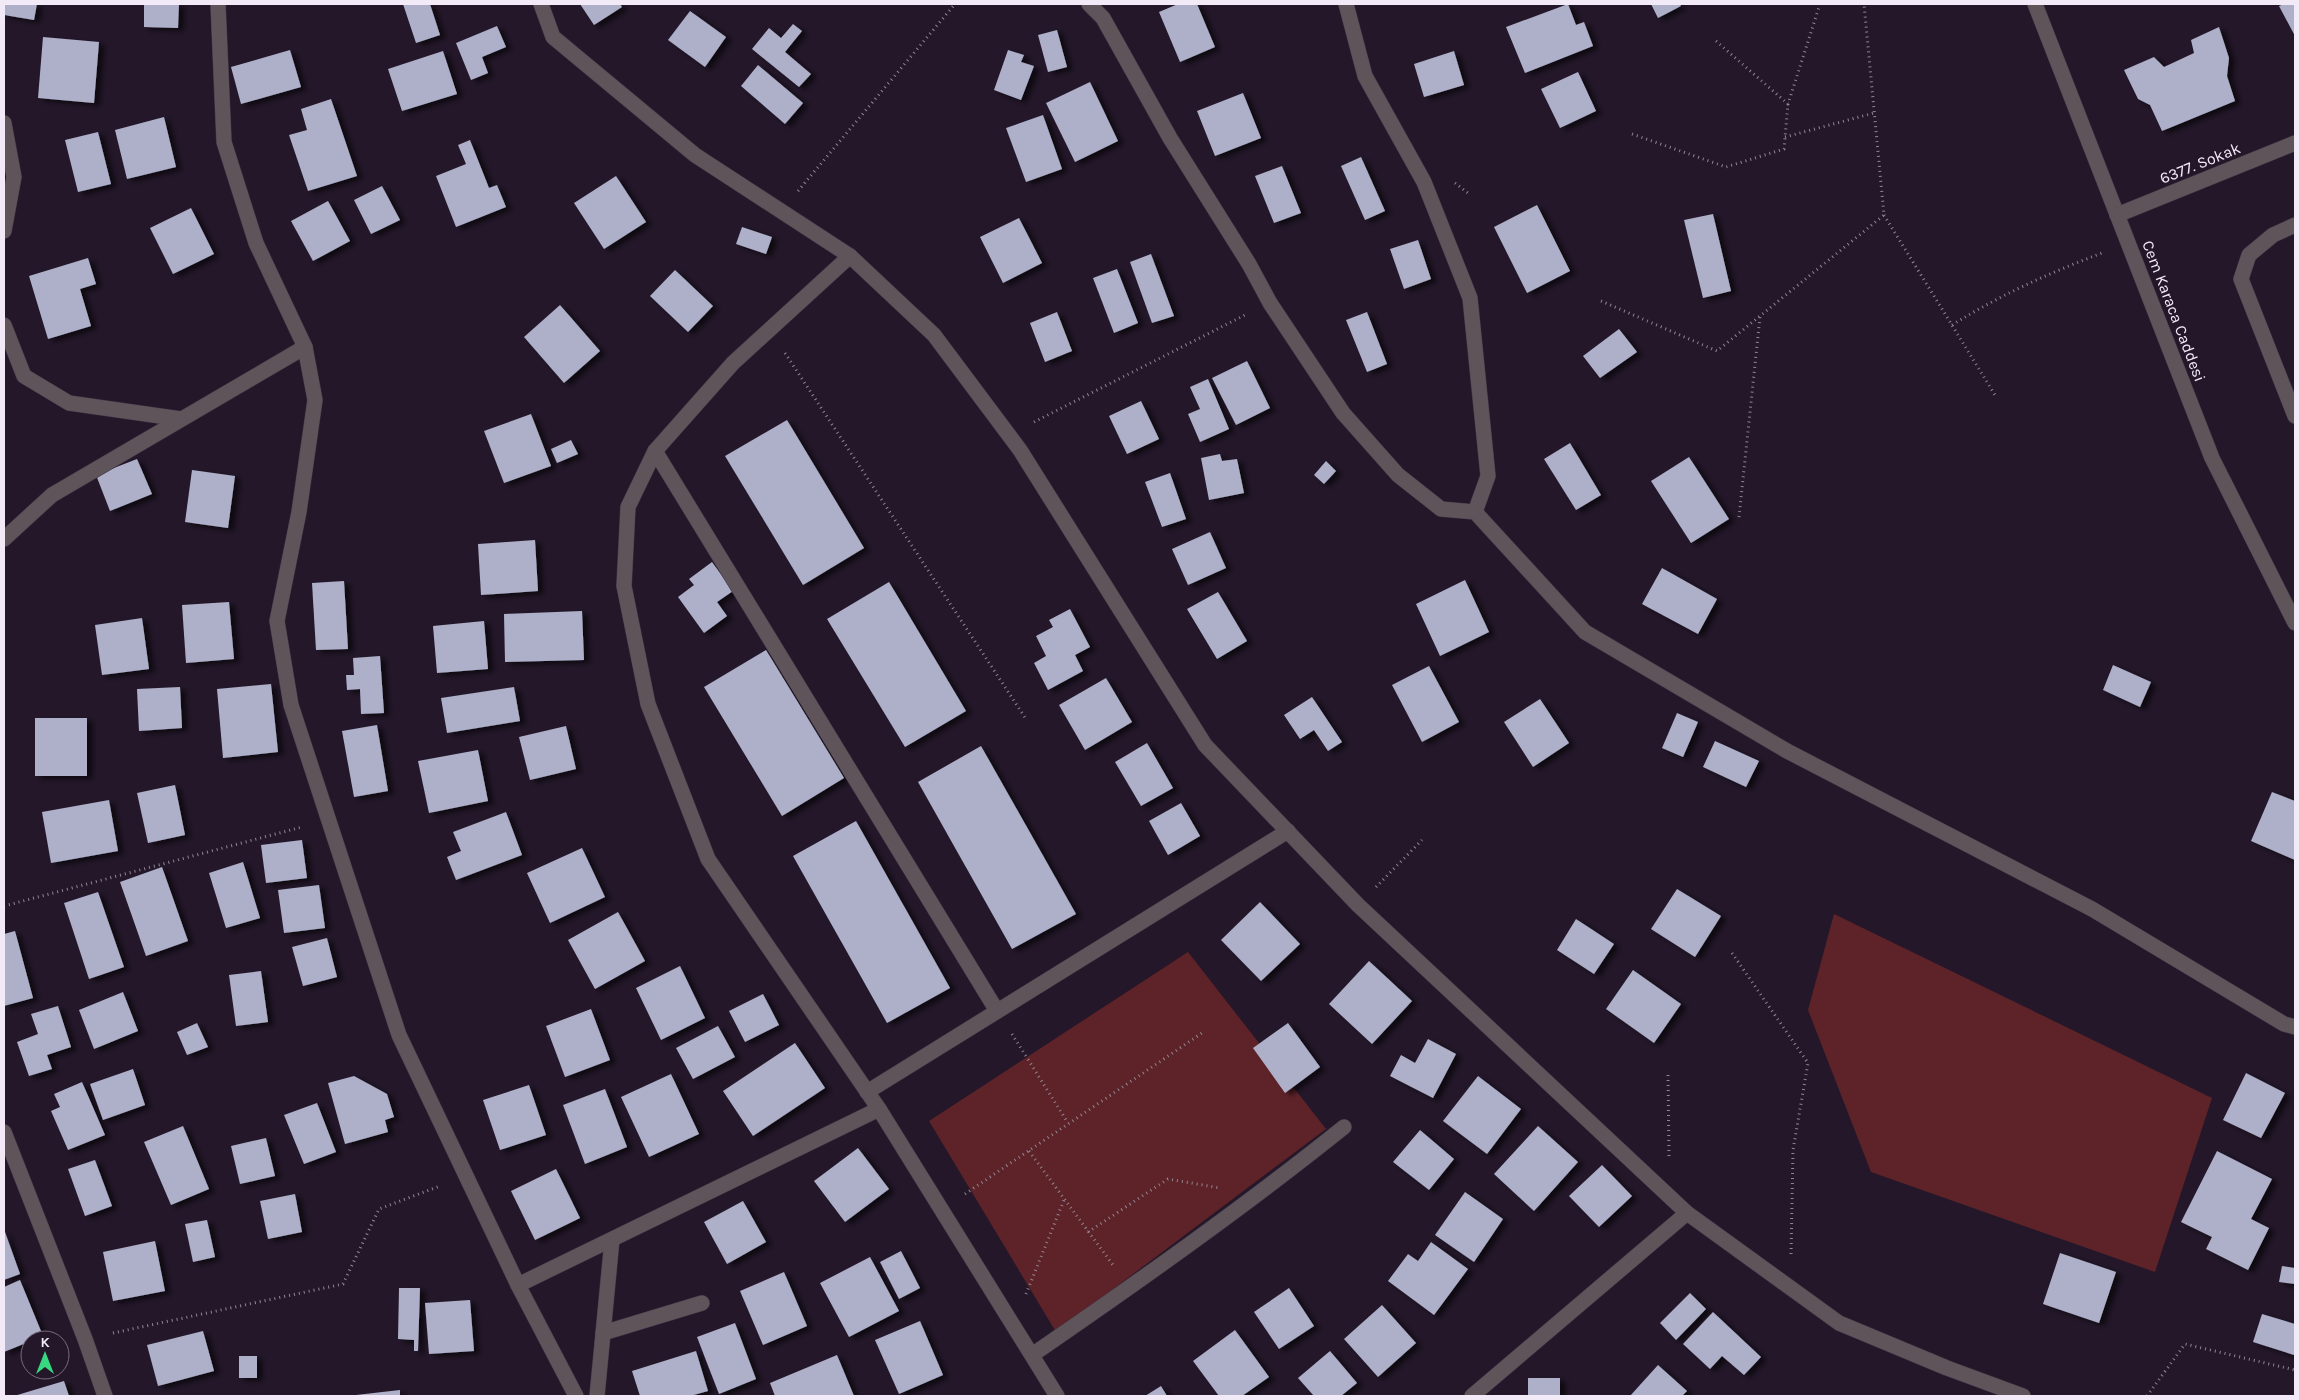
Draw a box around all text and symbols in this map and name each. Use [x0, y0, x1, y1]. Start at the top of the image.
street label: 6377. Sokak [2157, 138, 2243, 188]
street label: Cem Karaca Caddesi [2138, 238, 2210, 384]
north arrow [20, 1330, 70, 1380]
text: K [40, 1334, 50, 1351]

